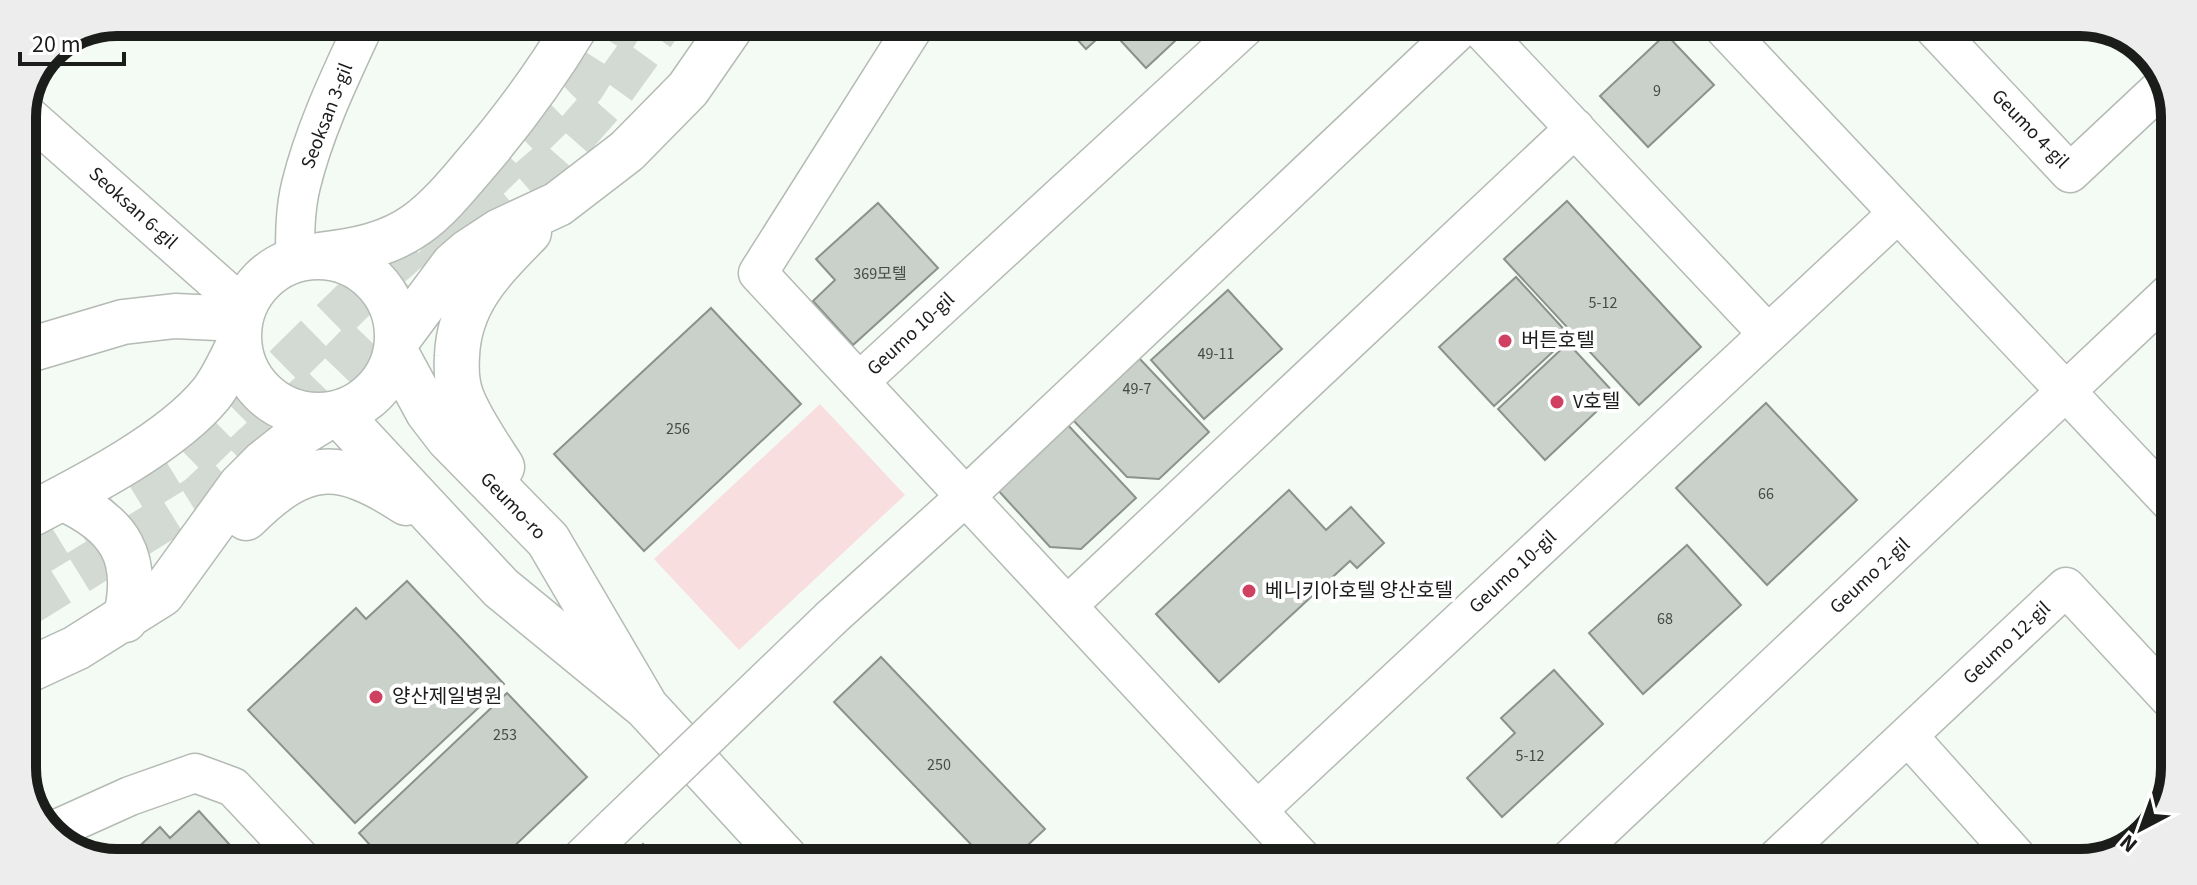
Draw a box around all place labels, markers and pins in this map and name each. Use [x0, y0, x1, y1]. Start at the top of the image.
place label: 버튼호텔 [1521, 327, 1595, 355]
marker: 버튼호텔 [1496, 332, 1514, 350]
place label: V호텔 [1573, 388, 1620, 416]
marker: V호텔 [1548, 393, 1566, 411]
place label: 베니키아호텔 양산호텔 [1265, 577, 1453, 605]
marker: 베니키아호텔 양산호텔 [1240, 582, 1258, 600]
place label: 양산제일병원 [392, 683, 502, 711]
marker: 양산제일병원 [367, 688, 385, 706]

